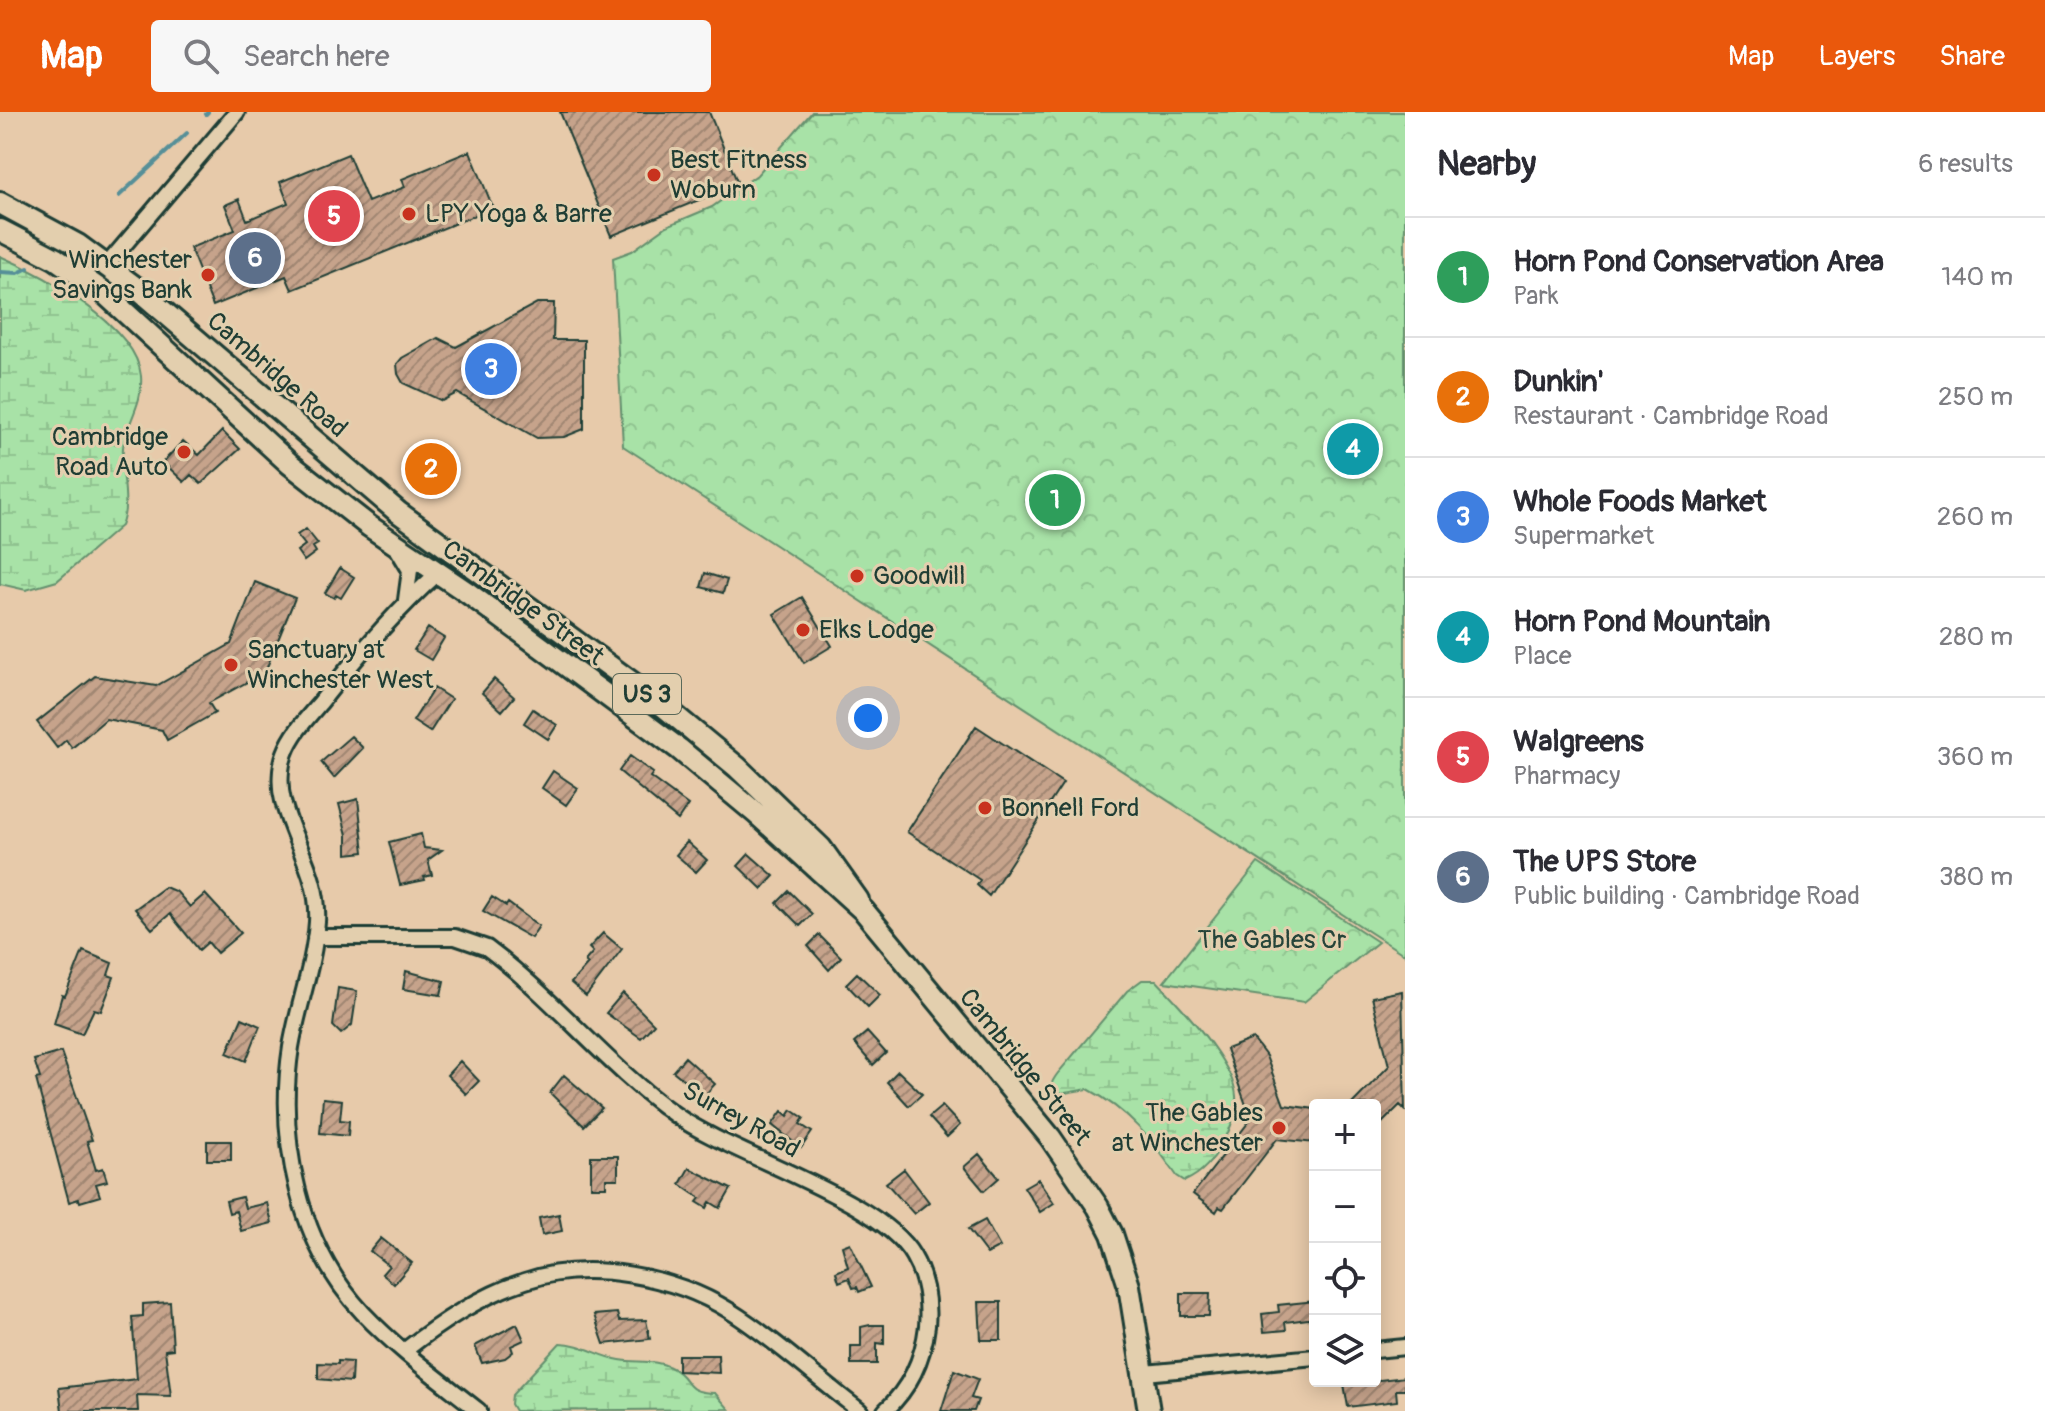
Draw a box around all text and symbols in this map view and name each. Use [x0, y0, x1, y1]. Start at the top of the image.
search box [151, 20, 711, 92]
text: Map [40, 32, 103, 80]
icon: search [179, 34, 223, 78]
text: Search here [243, 38, 390, 75]
text: Map [1728, 39, 1774, 74]
text: Layers [1818, 39, 1895, 74]
text: Share [1939, 39, 2005, 74]
text: Nearby [1437, 143, 1536, 186]
place label: Best Fitness Woburn [670, 144, 807, 206]
text: 6 results [1918, 148, 2013, 180]
marker: Best Fitness Woburn [645, 166, 663, 184]
pin: 5 [308, 186, 360, 246]
place label: LPY Yoga & Barre [425, 198, 612, 230]
marker: LPY Yoga & Barre [400, 205, 418, 223]
pin: 6 [229, 228, 281, 288]
text: Horn Pond Conservation Area [1513, 243, 1884, 280]
place label: Winchester Savings Bank [52, 244, 193, 306]
text: 1 [1458, 261, 1468, 293]
text: 140 m [1941, 261, 2013, 293]
marker: Winchester Savings Bank [199, 266, 217, 284]
text: Park [1513, 280, 1559, 312]
street label: Cambridge Road [200, 305, 354, 445]
pin: 3 [465, 339, 517, 399]
text: Dunkin' [1513, 363, 1604, 400]
text: 2 [1456, 381, 1470, 413]
text: 250 m [1938, 381, 2013, 413]
text: Restaurant · Cambridge Road [1513, 400, 1829, 432]
pin: 4 [1327, 419, 1379, 479]
place label: Cambridge Road Auto [52, 421, 168, 483]
pin: 2 [405, 439, 457, 499]
marker: Cambridge Road Auto [175, 443, 193, 461]
pin: 1 [1029, 470, 1081, 530]
text: Whole Foods Market [1513, 483, 1766, 520]
text: 3 [1456, 501, 1470, 533]
text: 260 m [1937, 501, 2013, 533]
text: Supermarket [1513, 520, 1654, 552]
street label: Cambridge Street [436, 533, 611, 673]
place label: Goodwill [873, 560, 965, 592]
marker: Goodwill [848, 567, 866, 585]
text: Horn Pond Mountain [1513, 603, 1770, 640]
place label: Elks Lodge [819, 614, 934, 646]
marker: Elks Lodge [794, 621, 812, 639]
text: 4 [1455, 621, 1471, 653]
text: 280 m [1939, 621, 2013, 653]
place label: Sanctuary at Winchester West [247, 634, 434, 696]
text: Place [1513, 640, 1572, 672]
marker: Sanctuary at Winchester West [222, 656, 240, 674]
road number: US 3 [613, 674, 681, 714]
your location [848, 698, 888, 738]
text: Walgreens [1513, 723, 1644, 760]
text: 5 [1456, 741, 1470, 773]
text: 360 m [1937, 741, 2013, 773]
text: Pharmacy [1513, 760, 1620, 792]
place label: Bonnell Ford [1001, 792, 1140, 824]
marker: Bonnell Ford [976, 799, 994, 817]
text: The UPS Store [1513, 843, 1696, 880]
text: 6 [1455, 861, 1471, 893]
text: 380 m [1939, 861, 2013, 893]
text: Public building · Cambridge Road [1513, 880, 1860, 912]
park label: The Gables Cr [1198, 924, 1347, 956]
street label: Cambridge Street [952, 982, 1098, 1152]
street label: Surrey Road [677, 1075, 805, 1165]
place label: The Gables at Winchester [1112, 1097, 1264, 1159]
map controls [1309, 1099, 1381, 1387]
button: + [1309, 1099, 1381, 1171]
marker: The Gables at Winchester [1270, 1119, 1288, 1137]
button: − [1309, 1171, 1381, 1243]
button: locate [1309, 1243, 1381, 1315]
button: layers [1309, 1315, 1381, 1387]

